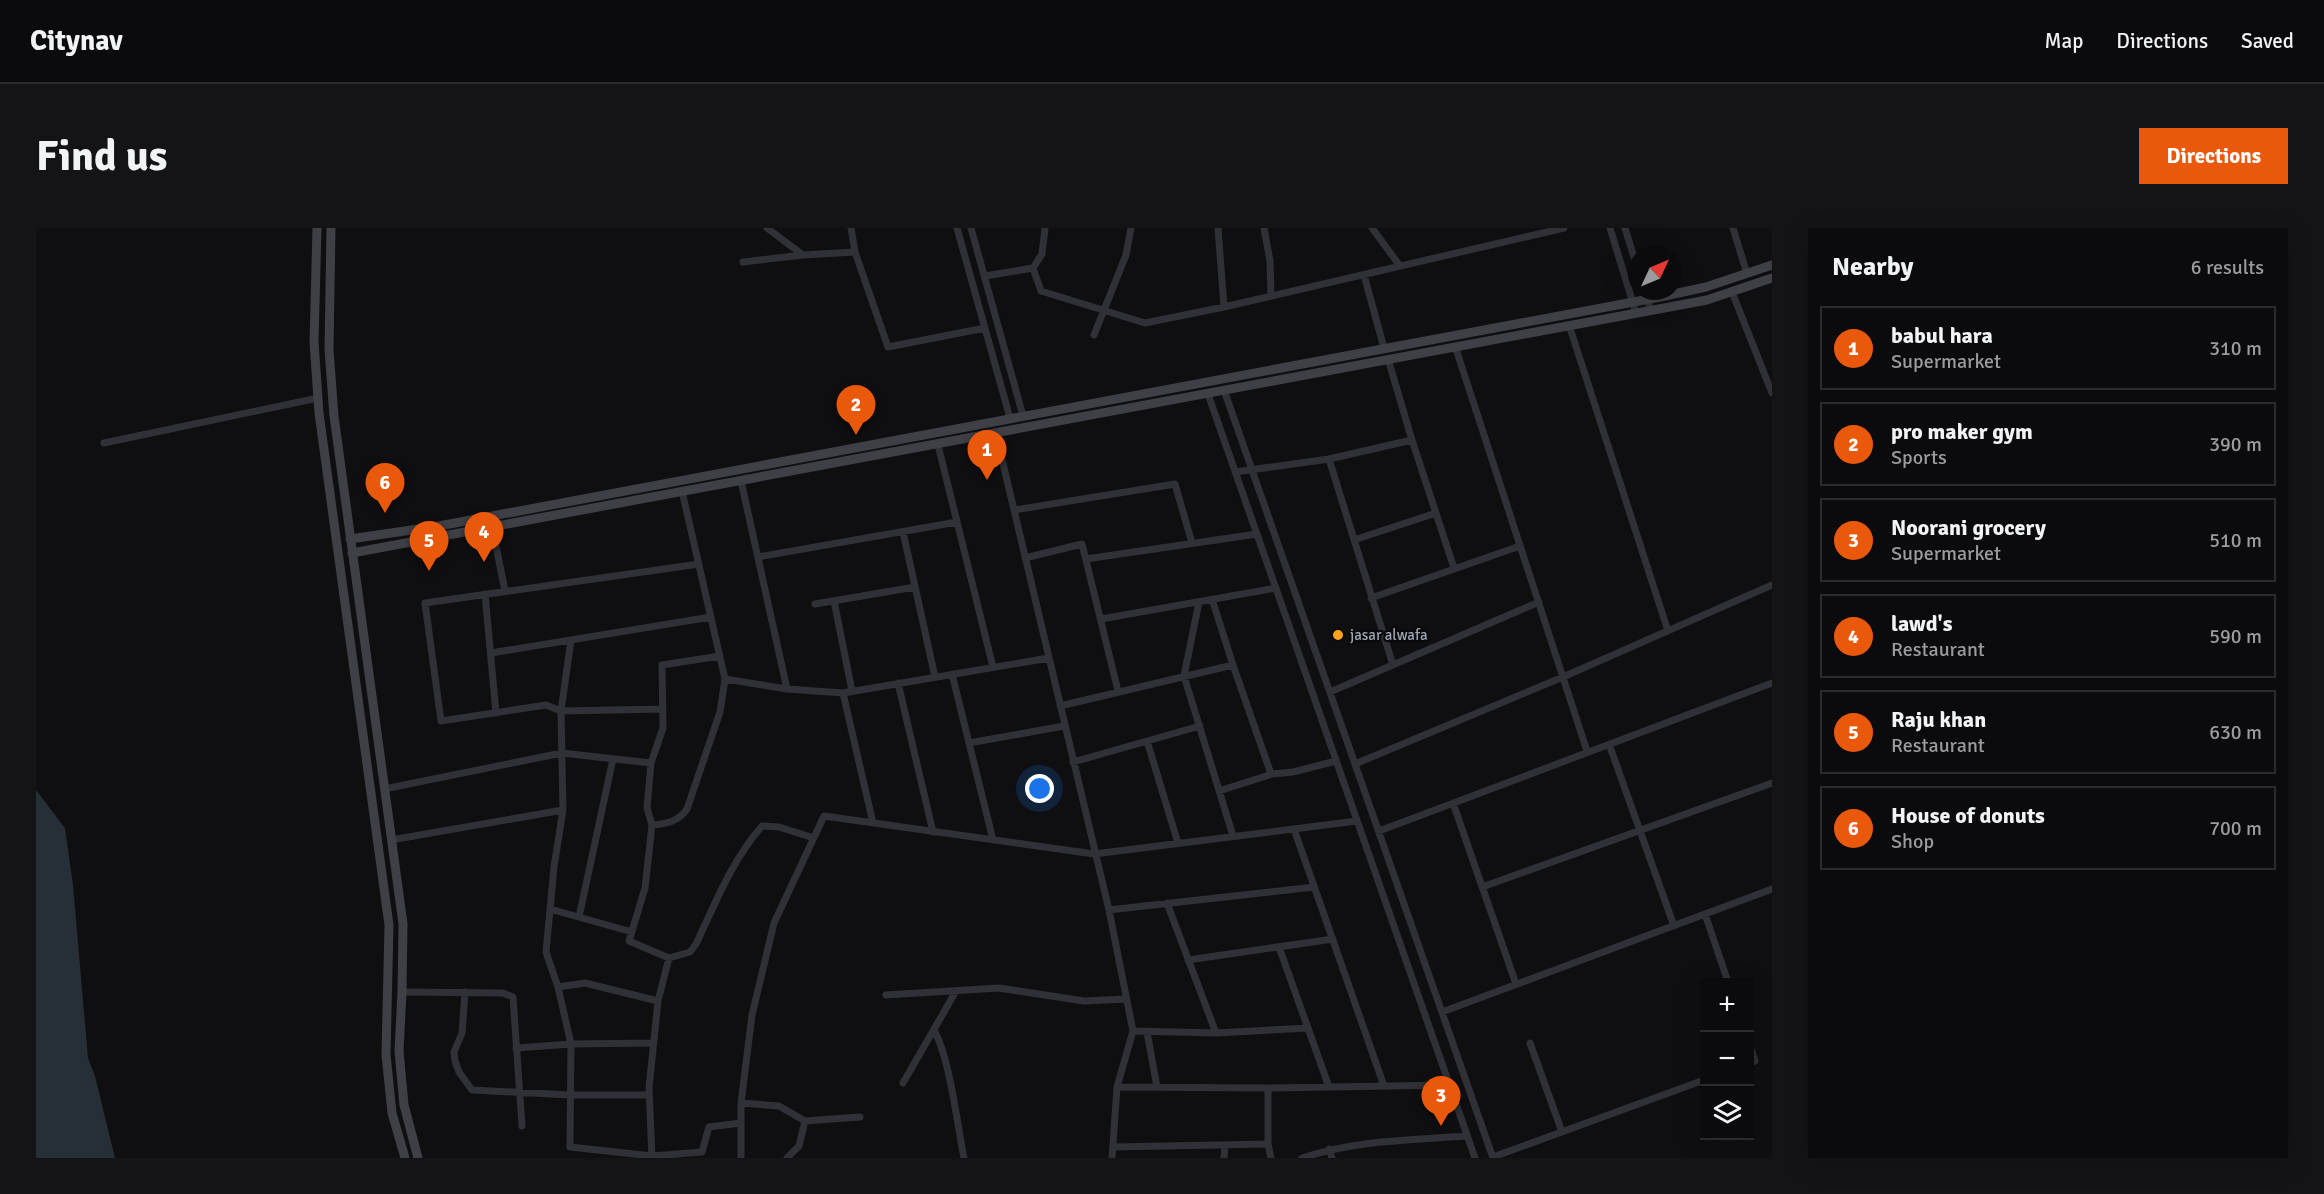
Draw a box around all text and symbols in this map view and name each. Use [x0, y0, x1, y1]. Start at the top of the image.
text: Citynav [30, 24, 123, 58]
text: Map [2045, 28, 2083, 54]
text: Directions [2116, 28, 2208, 54]
text: Saved [2241, 28, 2294, 54]
button: Directions [2139, 128, 2288, 184]
text: Find us [36, 131, 167, 182]
north arrow [1628, 246, 1682, 300]
text: Nearby [1832, 251, 1913, 283]
text: 6 results [2191, 255, 2264, 280]
text: babul hara [1891, 322, 1993, 349]
text: 1 [1848, 336, 1859, 361]
text: 310 m [2209, 336, 2262, 361]
text: Supermarket [1891, 349, 2001, 374]
pin: 2 [836, 386, 876, 435]
text: pro maker gym [1891, 418, 2033, 445]
pin: 1 [968, 430, 1006, 480]
text: 2 [1848, 432, 1859, 457]
text: 390 m [2209, 432, 2262, 457]
text: Sports [1891, 445, 1947, 470]
pin: 6 [366, 464, 404, 513]
pin: 4 [464, 512, 504, 562]
text: Noorani grocery [1891, 514, 2046, 541]
pin: 5 [410, 522, 448, 571]
text: 3 [1848, 528, 1859, 553]
text: 510 m [2209, 528, 2262, 553]
text: Supermarket [1891, 541, 2001, 566]
text: lawd's [1891, 610, 1952, 637]
text: 4 [1848, 624, 1859, 649]
text: 590 m [2209, 624, 2262, 649]
place label: jasar alwafa [1350, 626, 1428, 644]
marker: jasar alwafa [1331, 628, 1345, 642]
text: Restaurant [1891, 637, 1985, 662]
text: Raju khan [1891, 706, 1986, 733]
text: 5 [1848, 720, 1859, 745]
text: 630 m [2209, 720, 2262, 745]
text: Restaurant [1891, 733, 1985, 758]
your location [1025, 774, 1054, 803]
text: House of donuts [1891, 802, 2045, 829]
text: 6 [1848, 816, 1859, 841]
text: 700 m [2209, 816, 2262, 841]
text: Shop [1891, 829, 1934, 854]
map controls [1700, 978, 1754, 1140]
button: + [1700, 978, 1754, 1032]
button: − [1700, 1032, 1754, 1086]
pin: 3 [1422, 1076, 1460, 1126]
button: layers [1700, 1086, 1754, 1140]

